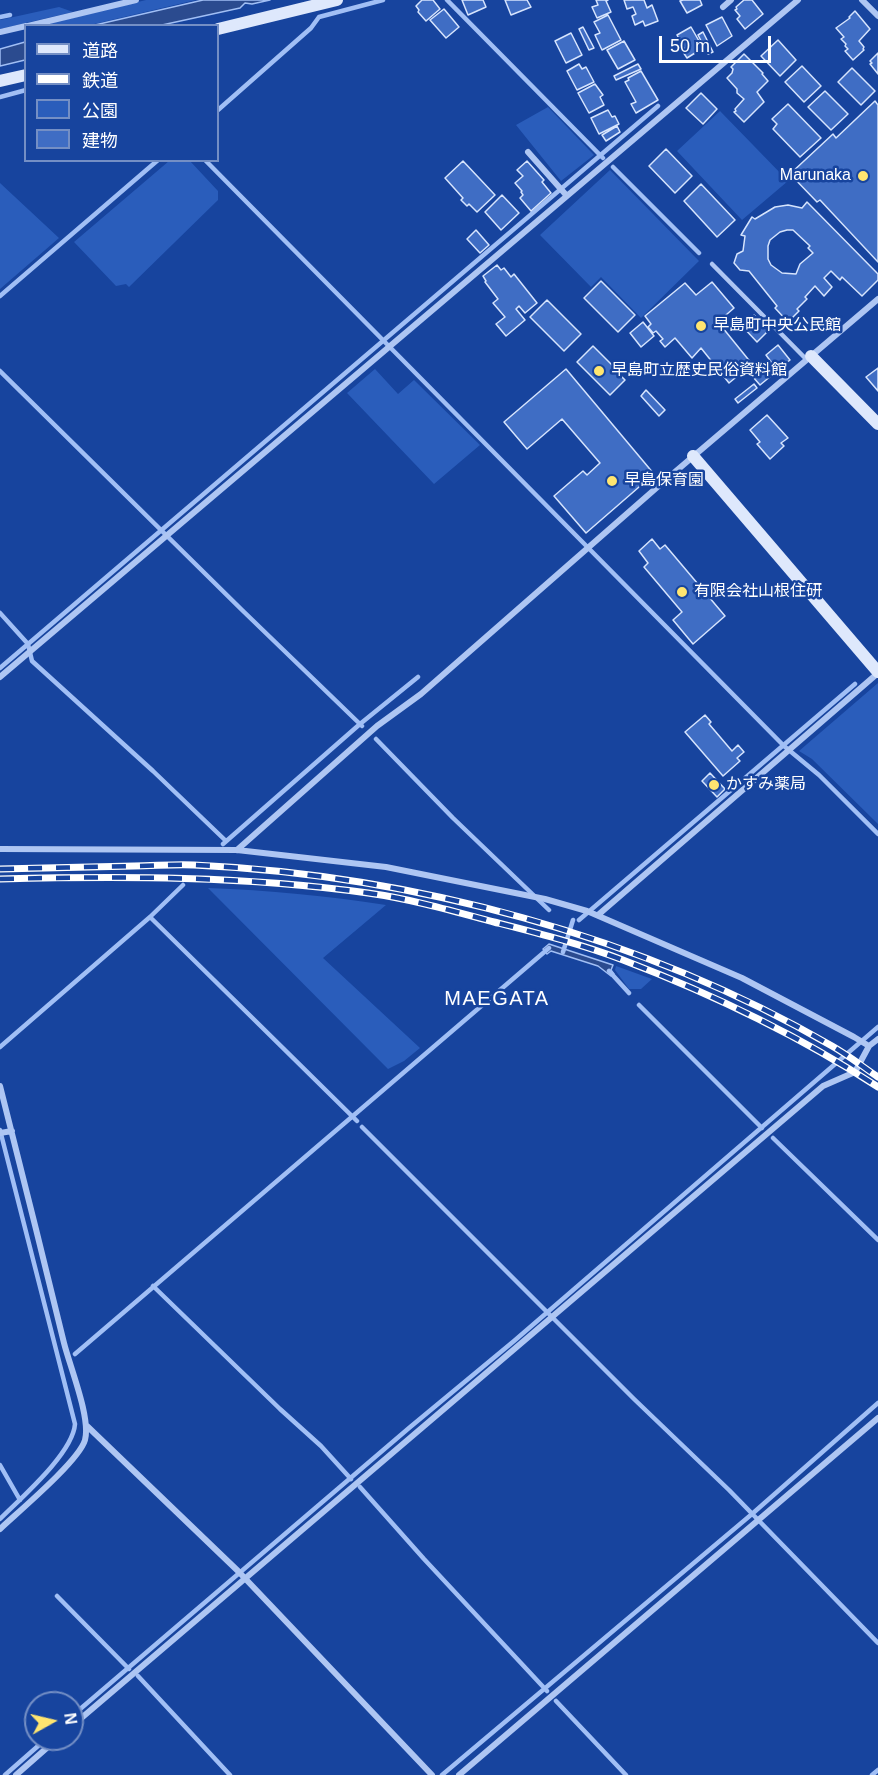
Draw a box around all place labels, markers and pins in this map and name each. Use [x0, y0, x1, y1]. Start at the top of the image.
place label: Marunaka [780, 166, 851, 186]
marker: Marunaka [856, 169, 870, 183]
place label: 早島町中央公民館 [713, 316, 841, 336]
marker: 早島町中央公民館 [694, 319, 708, 333]
place label: 早島町立歴史民俗資料館 [611, 361, 787, 381]
marker: 早島町立歴史民俗資料館 [592, 364, 606, 378]
place label: 早島保育園 [624, 471, 704, 491]
marker: 早島保育園 [605, 474, 619, 488]
place label: 有限会社山根住研 [694, 582, 822, 602]
marker: 有限会社山根住研 [675, 585, 689, 599]
place label: かすみ薬局 [726, 775, 806, 795]
marker: かすみ薬局 [707, 778, 721, 792]

